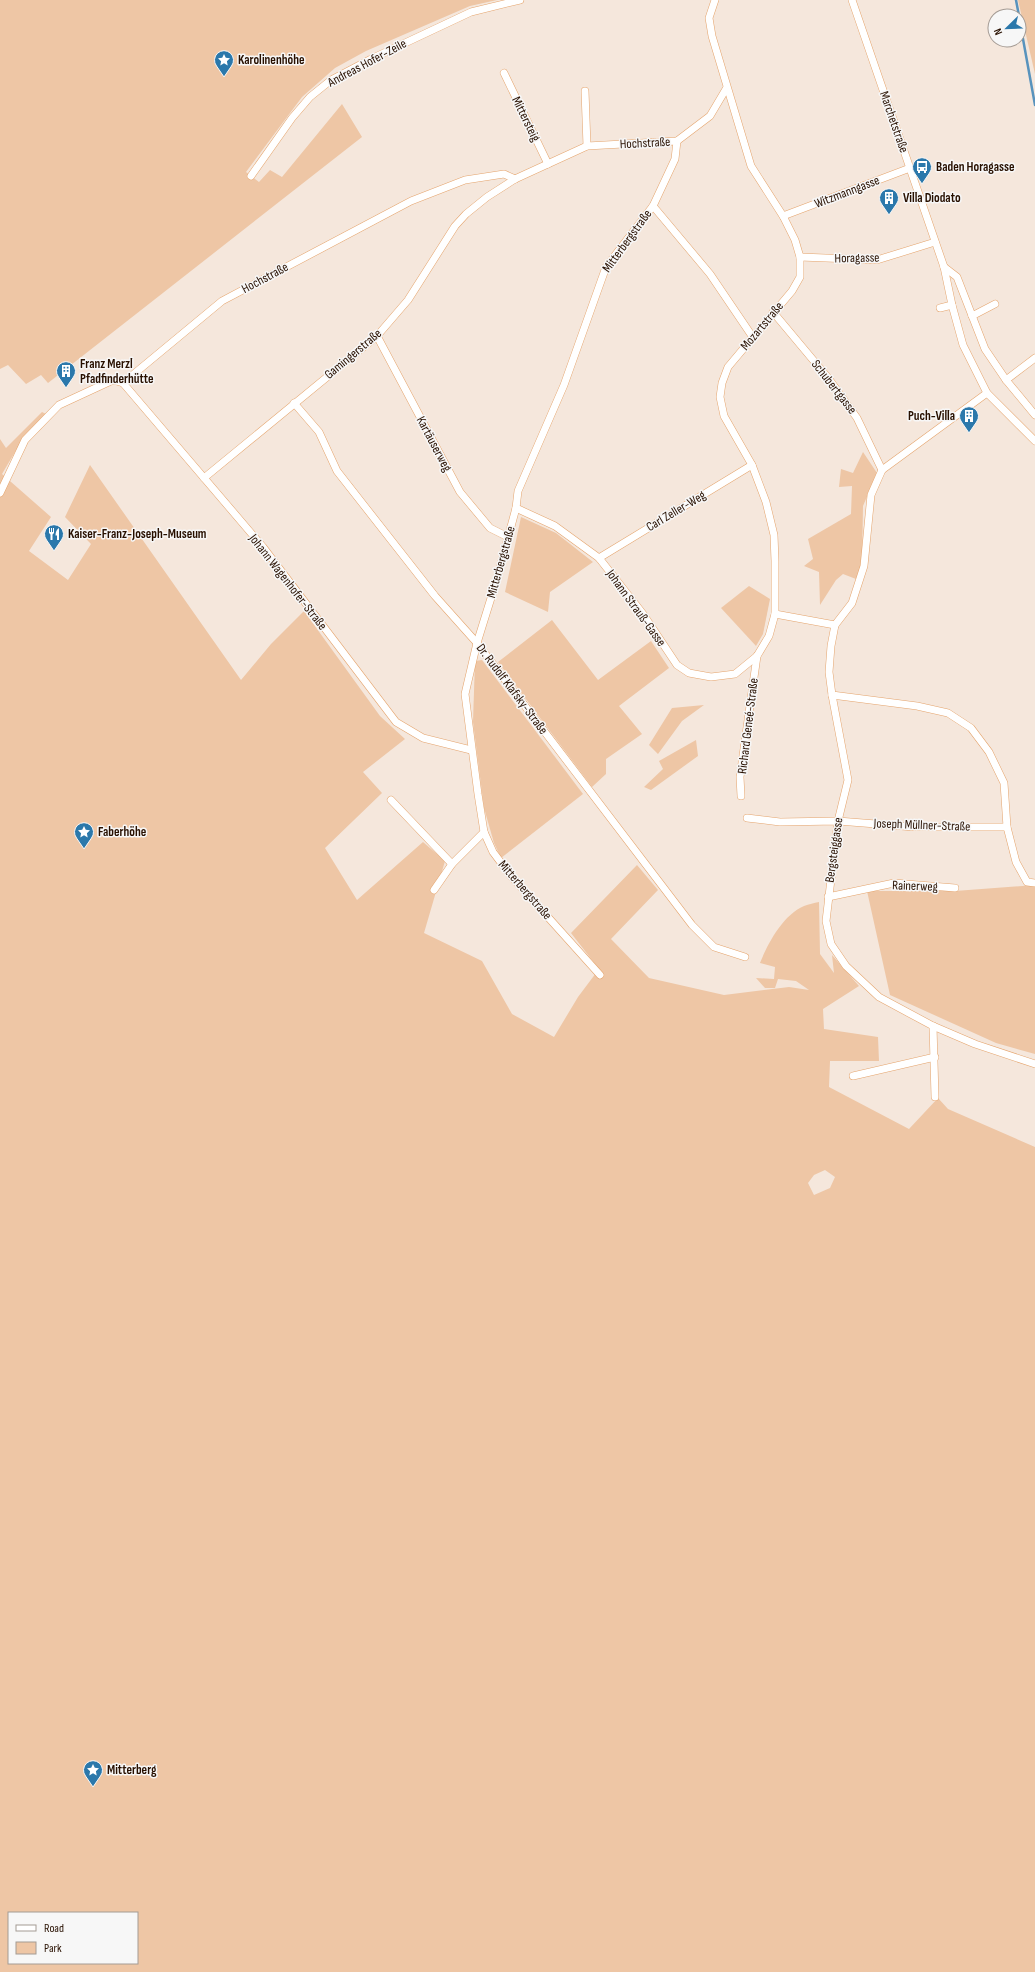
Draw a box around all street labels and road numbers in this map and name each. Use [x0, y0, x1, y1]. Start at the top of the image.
street label: Andreas Hofer-Zeile [324, 36, 409, 91]
street label: Marchetstraße [876, 89, 912, 155]
street label: Mittersteig [508, 94, 544, 144]
street label: Hochstraße [619, 134, 671, 152]
street label: Witzmanngasse [812, 172, 882, 212]
street label: Mitterbergstraße [599, 206, 655, 276]
street label: Horagasse [834, 250, 880, 266]
street label: Hochstraße [239, 259, 291, 297]
street label: Mozartstraße [737, 299, 787, 353]
street label: Gamingerstraße [321, 326, 385, 382]
street label: Schubertgasse [808, 357, 860, 417]
street label: Kartäuserweg [413, 414, 455, 474]
street label: Carl Zeller-Weg [643, 487, 709, 535]
street label: Mitterbergstraße [483, 524, 519, 600]
street label: Johann Wagenhofer-Straße [245, 530, 330, 633]
street label: Johann Strauß-Gasse [602, 566, 669, 650]
street label: Dr. Rudolf Klafsky-Straße [473, 640, 551, 738]
street label: Richard Geneé-Straße [734, 677, 762, 775]
street label: Joseph Müllner-Straße [872, 815, 971, 835]
street label: Bergsteiggasse [822, 817, 846, 883]
street label: Mitterbergstraße [495, 857, 555, 923]
street label: Rainerweg [892, 877, 938, 895]

